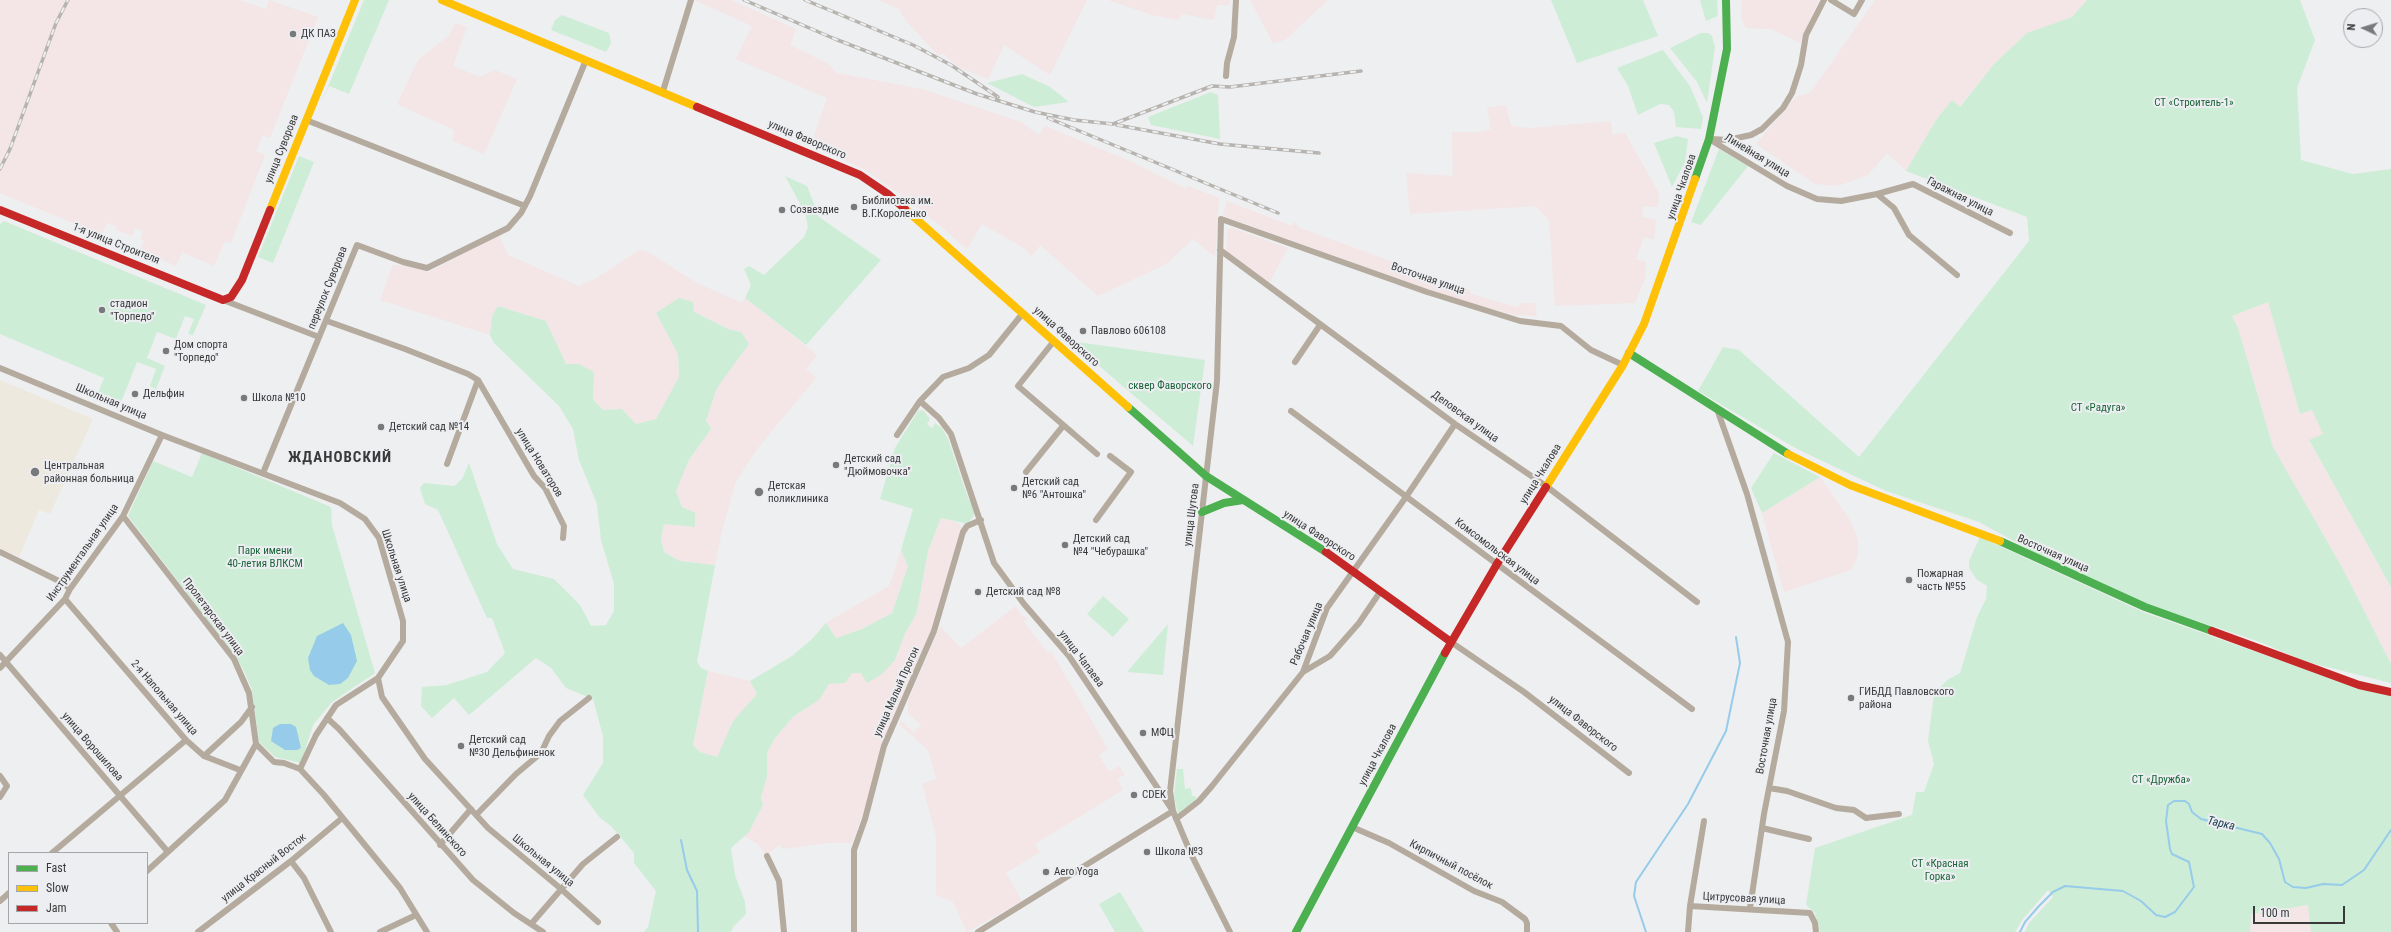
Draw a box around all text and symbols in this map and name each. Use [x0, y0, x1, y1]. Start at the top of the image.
north arrow [2343, 8, 2383, 48]
text: N [2345, 23, 2358, 31]
place label: ДК ПАЗ [301, 27, 336, 41]
marker: ДК ПАЗ [288, 29, 298, 39]
park label: СТ «Строитель-1» [2154, 96, 2234, 110]
street label: улица Суворова [262, 113, 302, 185]
street label: улица Фаворского [766, 118, 848, 162]
street label: Линейная улица [1722, 131, 1792, 181]
street label: улица Чкалова [1665, 153, 1699, 221]
street label: Гаражная улица [1925, 175, 1995, 219]
place label: Библиотека им. В.Г.Короленко [862, 194, 934, 220]
marker: Библиотека им. В.Г.Короленко [849, 202, 859, 212]
place label: Созвездие [790, 203, 839, 217]
marker: Созвездие [777, 205, 787, 215]
street label: 1-я улица Строителя [70, 220, 162, 268]
street label: переулок Суворова [305, 245, 351, 331]
street label: Восточная улица [1389, 260, 1467, 298]
place label: стадион "Торпедо" [110, 297, 155, 323]
street label: улица Фаворского [1031, 304, 1101, 370]
marker: стадион "Торпедо" [97, 305, 107, 315]
place label: Павлово 606108 [1091, 324, 1166, 338]
marker: Павлово 606108 [1078, 326, 1088, 336]
place label: Дом спорта "Торпедо" [174, 338, 227, 364]
marker: Дом спорта "Торпедо" [161, 346, 171, 356]
park label: сквер Фаворского [1128, 379, 1212, 393]
street label: Школьная улица [74, 381, 148, 423]
place label: Дельфин [143, 387, 184, 401]
street label: Деповская улица [1429, 388, 1501, 446]
marker: Дельфин [130, 389, 140, 399]
place label: Школа №10 [252, 391, 306, 405]
marker: Школа №10 [239, 393, 249, 403]
park label: СТ «Радуга» [2071, 401, 2125, 415]
place label: Детский сад №14 [389, 420, 469, 434]
marker: Детский сад №14 [376, 422, 386, 432]
street label: улица Новаторов [513, 426, 565, 500]
street label: улица Чкалова [1517, 442, 1565, 506]
district label: ЖДАНОВСКИЙ [288, 449, 392, 467]
place label: Детский сад "Дюймовочка" [844, 452, 911, 478]
place label: Центральная районная больница [44, 459, 134, 485]
marker: Детский сад "Дюймовочка" [831, 460, 841, 470]
marker: Центральная районная больница [29, 466, 41, 478]
place label: Детский сад №6 "Антошка" [1022, 475, 1086, 501]
place label: Детская поликлиника [768, 479, 829, 505]
marker: Детский сад №6 "Антошка" [1009, 483, 1019, 493]
street label: улица Шутова [1182, 483, 1202, 547]
marker: Детская поликлиника [753, 486, 765, 498]
street label: Инструментальная улица [44, 502, 122, 604]
street label: улица Фаворского [1280, 508, 1358, 564]
street label: Комсомольская улица [1452, 516, 1542, 588]
street label: Школьная улица [378, 528, 414, 604]
place label: Детский сад №4 "Чебурашка" [1073, 532, 1148, 558]
street label: Восточная улица [2015, 532, 2091, 576]
marker: Детский сад №4 "Чебурашка" [1060, 540, 1070, 550]
park label: Парк имени 40-летия ВЛКСМ [227, 544, 303, 570]
place label: Пожарная часть №55 [1917, 567, 1966, 593]
marker: Пожарная часть №55 [1904, 575, 1914, 585]
street label: Пролетарская улица [180, 576, 246, 658]
place label: Детский сад №8 [986, 585, 1061, 599]
marker: Детский сад №8 [973, 587, 983, 597]
street label: Рабочая улица [1288, 601, 1326, 667]
street label: улица Чапаева [1055, 628, 1107, 690]
street label: улица Малый Прогон [871, 645, 923, 739]
street label: 2-я Напольная улица [128, 658, 200, 738]
place label: ГИБДД Павловского района [1859, 685, 1954, 711]
street label: улица Фаворского [1546, 693, 1620, 755]
marker: ГИБДД Павловского района [1846, 693, 1856, 703]
street label: Восточная улица [1754, 697, 1780, 775]
street label: улица Ворошилова [59, 710, 125, 784]
street label: улица Чкалова [1356, 722, 1400, 788]
place label: МФЦ [1151, 726, 1174, 740]
marker: МФЦ [1138, 728, 1148, 738]
place label: Детский сад №30 Дельфиненок [469, 733, 555, 759]
marker: Детский сад №30 Дельфиненок [456, 741, 466, 751]
park label: СТ «Дружба» [2132, 773, 2190, 787]
place label: CDEK [1142, 788, 1166, 802]
street label: улица Белинского [405, 790, 469, 860]
marker: CDEK [1129, 790, 1139, 800]
water label: Тарка [2206, 814, 2236, 834]
street label: улица Красный Восток [219, 831, 309, 905]
street label: Школьная улица [509, 832, 577, 890]
street label: Кирпичный посёлок [1407, 837, 1495, 893]
place label: Школа №3 [1155, 845, 1203, 859]
marker: Школа №3 [1142, 847, 1152, 857]
legend [8, 852, 148, 924]
park label: СТ «Красная Горка» [1912, 857, 1968, 883]
text: Fast [46, 861, 66, 875]
place label: Aero Yoga [1054, 865, 1098, 879]
marker: Aero Yoga [1041, 867, 1051, 877]
text: Slow [46, 881, 69, 895]
street label: Цитрусовая улица [1702, 890, 1786, 908]
scale bar [2255, 898, 2347, 924]
text: Jam [46, 901, 67, 915]
text: 100 m [2260, 906, 2290, 920]

